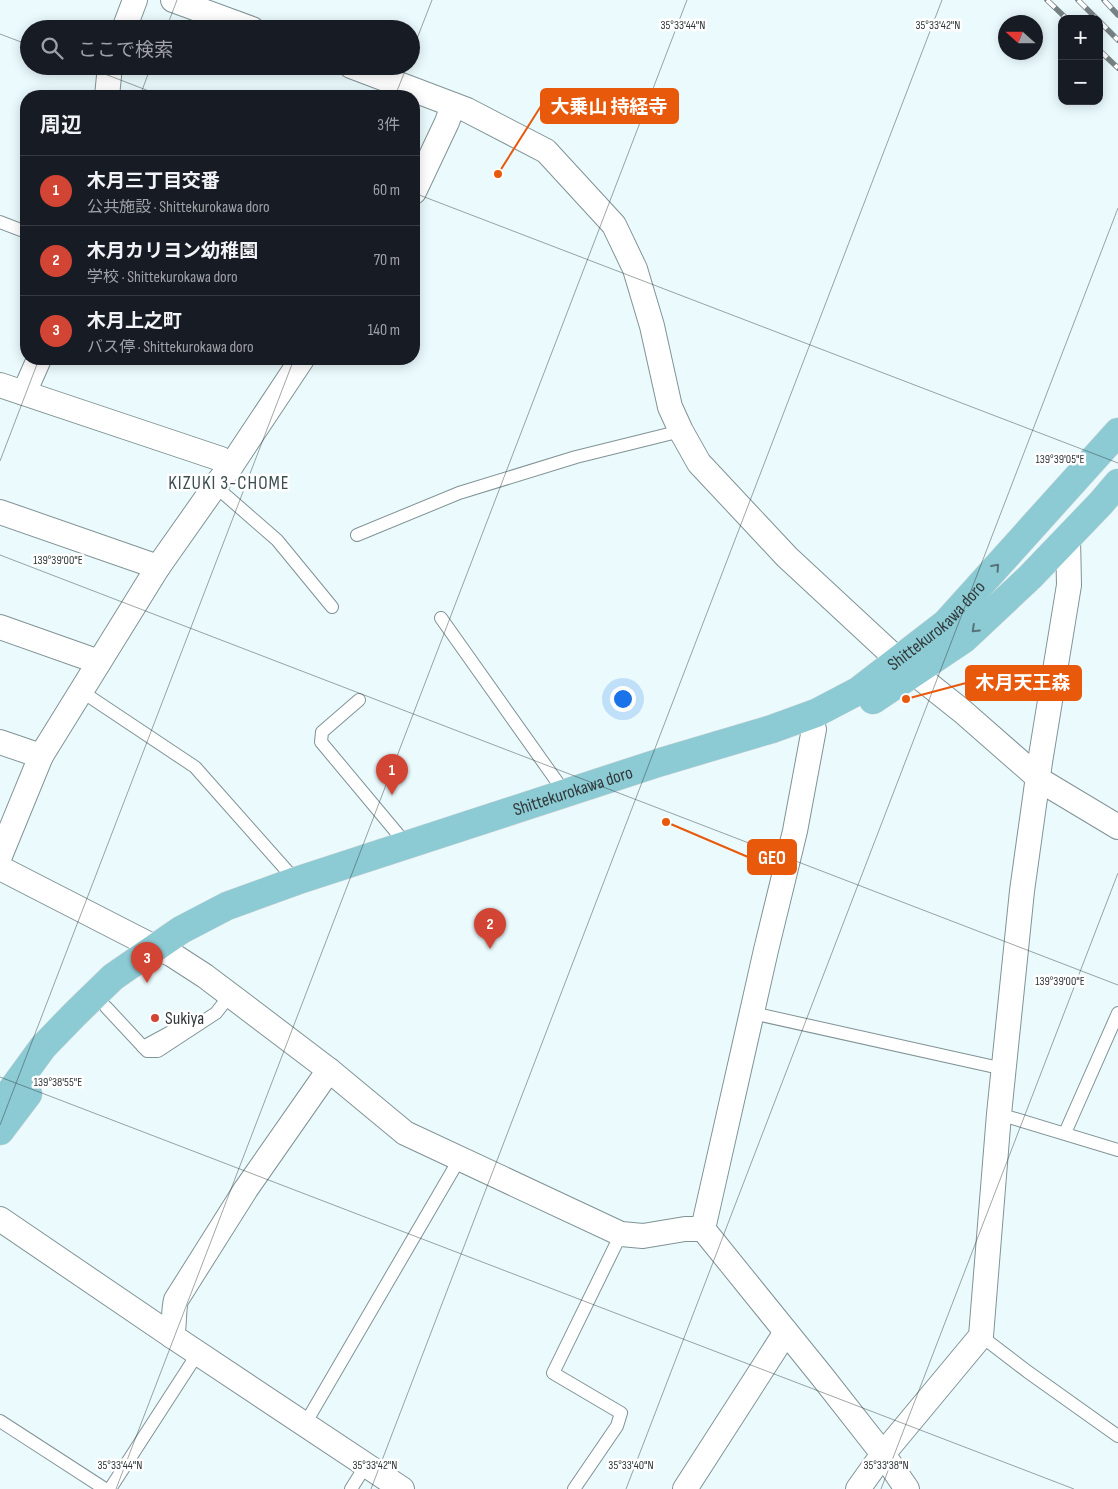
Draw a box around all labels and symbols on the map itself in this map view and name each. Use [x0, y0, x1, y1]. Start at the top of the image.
north arrow [998, 15, 1043, 60]
text: 35°33'44"N [661, 18, 706, 33]
text: 35°33'42"N [916, 18, 960, 33]
callout: 大乗山 持経寺 [541, 89, 678, 123]
text: 大乗山 持経寺 [551, 96, 667, 119]
text: 139°39'05"E [1036, 452, 1085, 467]
district label: KIZUKI 3-CHOME [168, 472, 290, 495]
text: 139°39'00"E [33, 553, 83, 568]
one-way arrow [991, 563, 1000, 572]
street label: Shittekurokawa doro [883, 576, 989, 675]
one-way arrow [972, 623, 981, 632]
callout: 木月天王森 [966, 666, 1081, 700]
text: 木月天王森 [975, 672, 1071, 695]
your location [610, 686, 636, 712]
pin: 1 [376, 754, 408, 795]
street label: Shittekurokawa doro [510, 762, 635, 820]
callout: GEO [748, 840, 796, 874]
text: GEO [758, 847, 786, 870]
pin: 2 [474, 908, 506, 949]
pin: 3 [131, 942, 163, 983]
text: 139°39'00"E [1035, 974, 1085, 989]
place label: Sukiya [165, 1008, 204, 1029]
marker: Sukiya [149, 1012, 161, 1024]
text: 139°38'55"E [34, 1075, 82, 1090]
text: 35°33'44"N [98, 1458, 143, 1473]
text: 35°33'42"N [353, 1458, 397, 1473]
text: 35°33'40"N [608, 1458, 654, 1473]
text: 35°33'38"N [863, 1458, 909, 1473]

